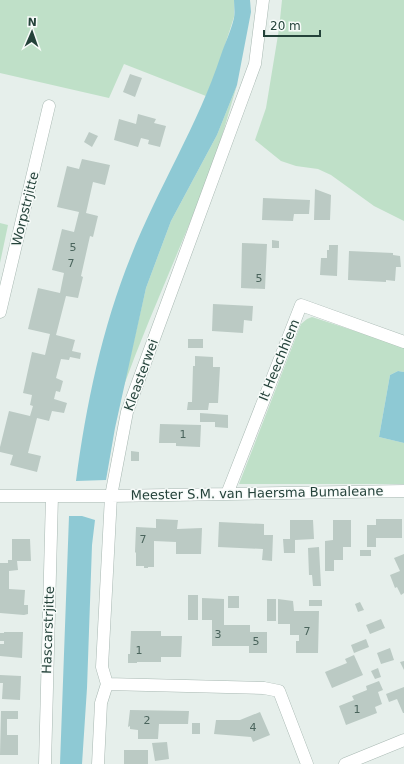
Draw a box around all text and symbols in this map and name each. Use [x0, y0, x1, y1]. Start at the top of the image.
north arrow [12, 12, 52, 52]
scale bar [264, 12, 320, 38]
text: N [27, 16, 37, 29]
text: 20 m [270, 19, 301, 33]
street label: Worpstrjitte [8, 170, 42, 248]
house number: 5 [70, 241, 77, 254]
house number: 7 [68, 257, 75, 270]
house number: 5 [256, 272, 263, 285]
street label: It Heechhiem [256, 317, 302, 403]
street label: Kleasterwei [121, 337, 161, 413]
house number: 1 [180, 428, 187, 441]
street label: Meester S.M. van Haersma Bumaleane [131, 483, 383, 503]
house number: 7 [140, 533, 147, 546]
street label: Hascarstrjitte [39, 586, 57, 674]
house number: 7 [304, 625, 311, 638]
house number: 3 [215, 628, 222, 641]
house number: 5 [253, 635, 260, 648]
house number: 1 [136, 644, 143, 657]
house number: 1 [354, 703, 361, 716]
house number: 2 [144, 714, 151, 727]
house number: 4 [250, 721, 257, 734]

